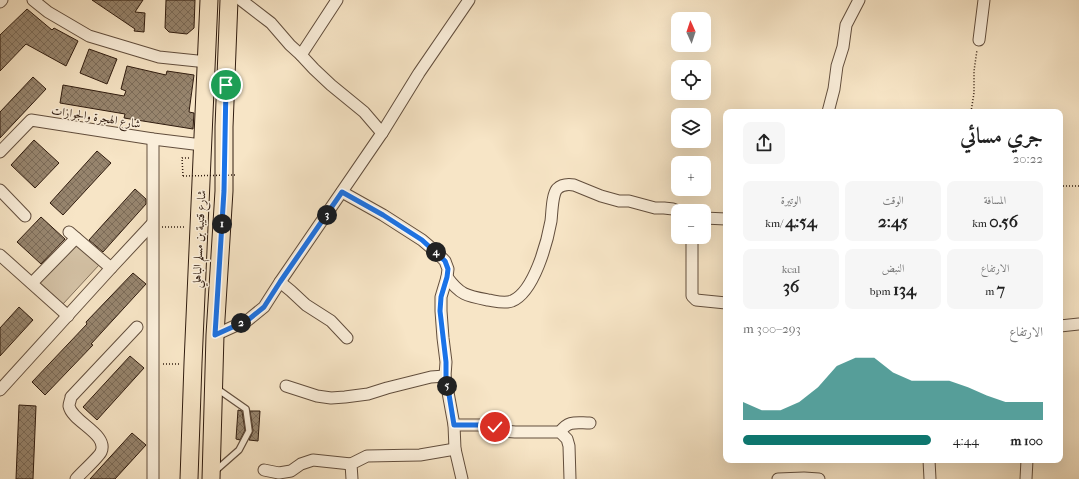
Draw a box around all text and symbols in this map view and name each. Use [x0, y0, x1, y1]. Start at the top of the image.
north arrow [671, 12, 711, 52]
map controls [671, 12, 711, 244]
button: locate [671, 60, 711, 100]
pin [209, 68, 243, 102]
icon: arrive [215, 74, 237, 96]
street label: شارع الهجرة والجوازات [50, 103, 142, 135]
button: layers [671, 108, 711, 148]
button: share [743, 122, 785, 164]
text: جري مسائي [960, 123, 1043, 149]
text: 20:22 [1013, 151, 1043, 166]
button: + [671, 156, 711, 196]
street label: شارع قتيبة بن مسلم الباهلي [189, 190, 214, 289]
text: الوتيرة [781, 194, 801, 207]
text: الوقت [882, 194, 904, 207]
text: المسافة [984, 194, 1006, 207]
button: − [671, 204, 711, 244]
pin: 3 [317, 205, 337, 225]
text: 3 [325, 208, 329, 221]
text: 4:54 [785, 211, 817, 231]
text: 2:45 [878, 211, 908, 231]
text: 0.56 [989, 211, 1018, 231]
pin: 1 [212, 214, 232, 234]
text: 1 [220, 217, 224, 230]
text: /km [765, 217, 785, 230]
text: km [972, 217, 989, 230]
pin: 4 [426, 242, 446, 262]
text: 4 [433, 245, 439, 258]
text: النبض [882, 262, 904, 275]
text: الارتفاع [981, 262, 1009, 275]
text: kcal [782, 263, 800, 276]
text: 36 [783, 276, 799, 296]
text: 134 [893, 279, 916, 299]
text: 7 [997, 279, 1005, 299]
text: bpm [870, 285, 893, 298]
text: m [985, 285, 997, 298]
pin: 2 [231, 313, 251, 333]
text: 2 [238, 316, 244, 329]
text: 293–300 m [743, 321, 801, 336]
text: الارتفاع [1009, 324, 1043, 339]
pin: 5 [437, 376, 457, 396]
text: 5 [445, 379, 449, 392]
pin [478, 410, 512, 444]
icon: check [484, 416, 506, 438]
text: 4:44 [953, 433, 979, 448]
text: 100 m [1010, 433, 1043, 448]

